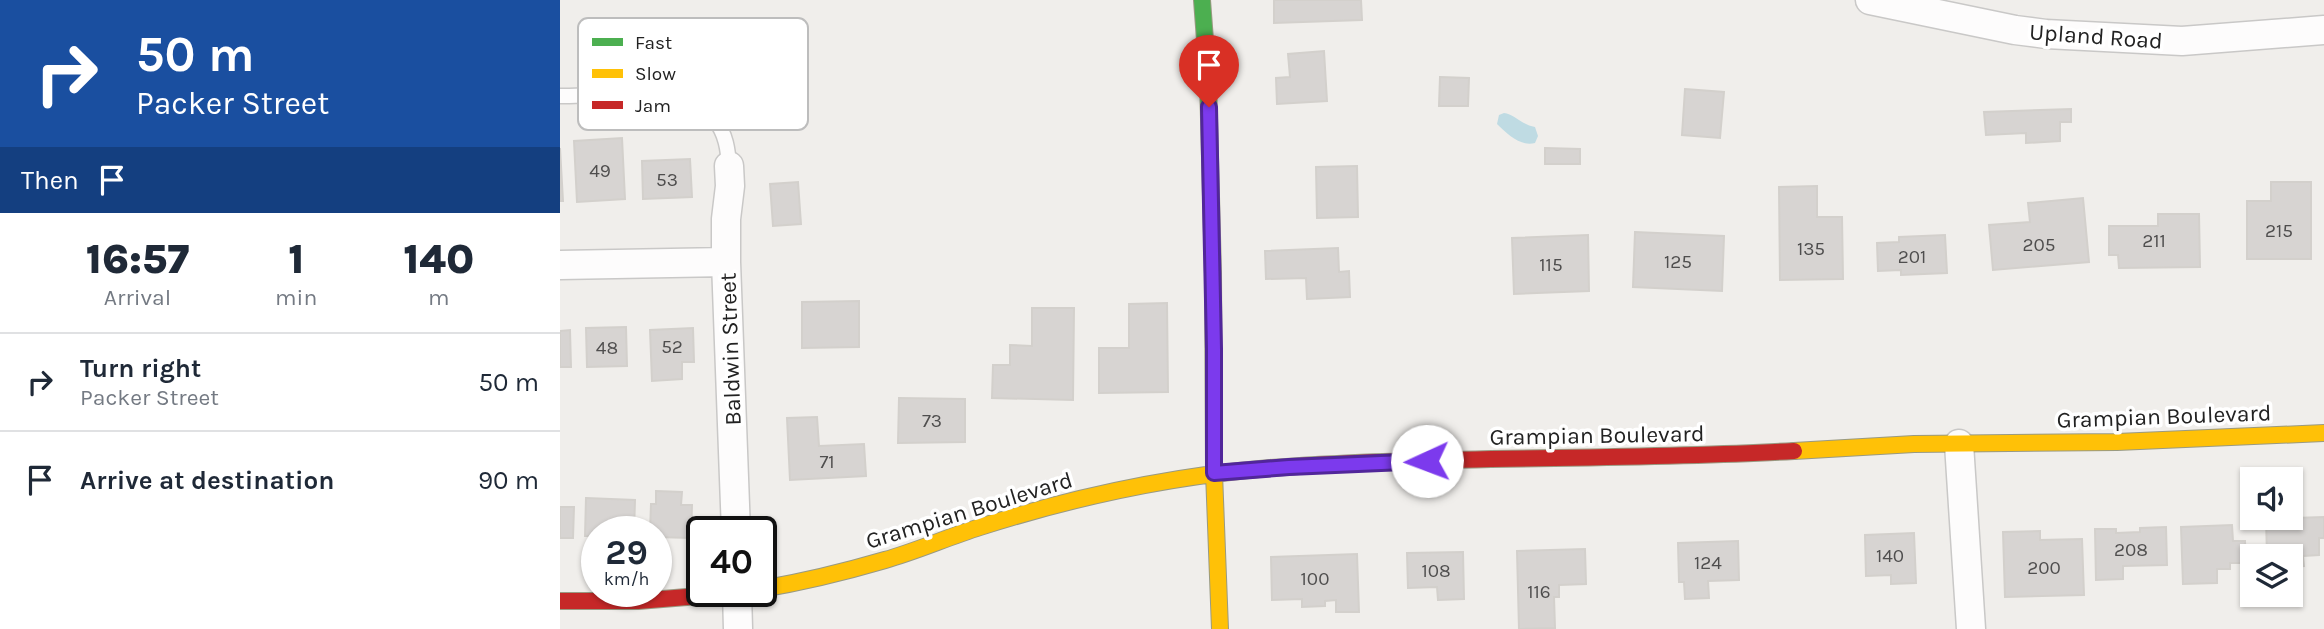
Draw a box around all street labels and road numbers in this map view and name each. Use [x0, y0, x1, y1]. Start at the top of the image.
street label: Upland Road [2028, 18, 2163, 55]
street label: Baldwin Street [714, 272, 747, 426]
street label: Grampian Boulevard [2056, 399, 2272, 434]
street label: Grampian Boulevard [1489, 420, 1705, 451]
street label: Grampian Boulevard [862, 466, 1076, 555]

